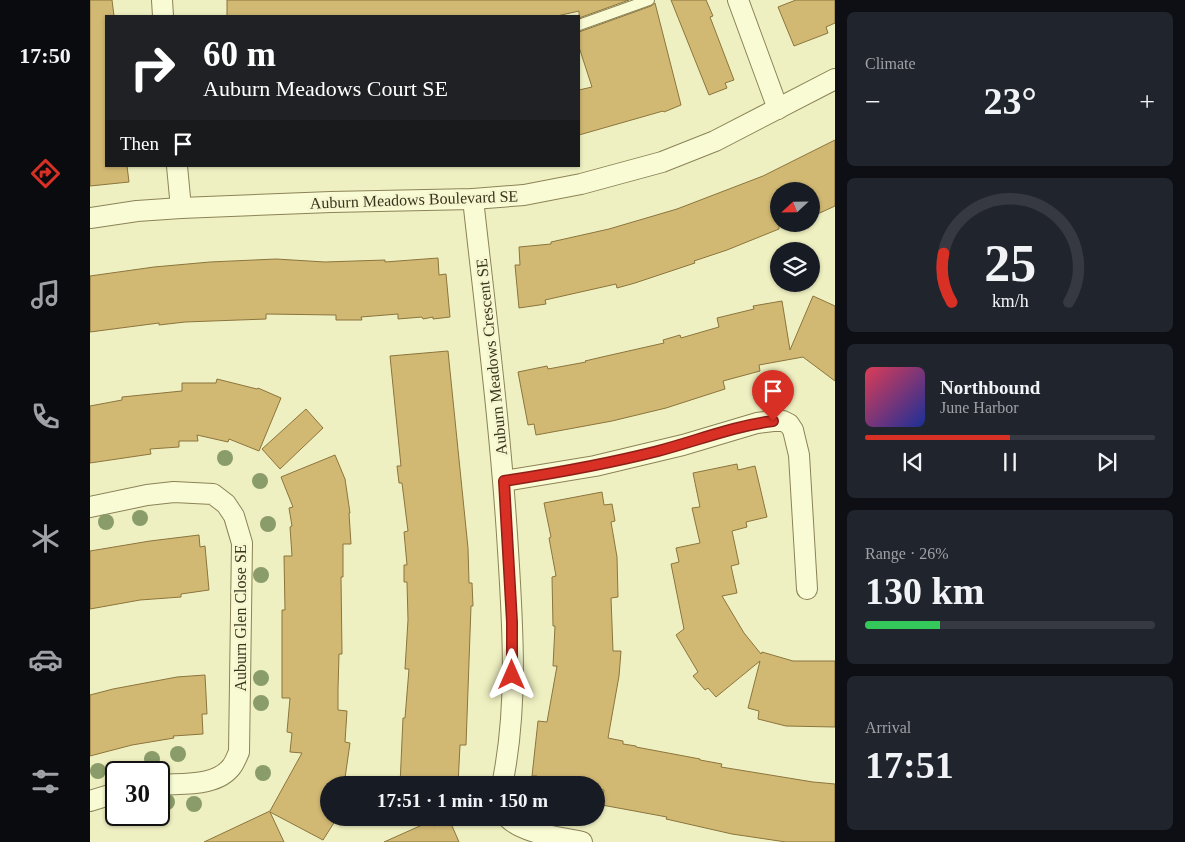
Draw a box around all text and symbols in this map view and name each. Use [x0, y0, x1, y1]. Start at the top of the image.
icon: right [120, 35, 185, 100]
text: 60 m [203, 35, 276, 74]
text: 17:50 [19, 43, 71, 68]
text: Climate [865, 55, 916, 72]
text: Auburn Meadows Court SE [203, 76, 448, 101]
text: 23° [983, 80, 1037, 122]
text: − [865, 86, 881, 117]
text: + [1139, 86, 1155, 117]
icon: arrive [169, 130, 197, 158]
text: Then [120, 133, 159, 154]
icon: directions [28, 156, 63, 191]
north arrow [770, 182, 820, 232]
map controls [770, 182, 820, 292]
street label: Auburn Meadows Boulevard SE [310, 187, 518, 212]
text: 25 [984, 235, 1036, 292]
button: layers [770, 242, 820, 292]
street label: Auburn Meadows Crescent SE [473, 258, 510, 456]
icon: music [28, 277, 63, 312]
text: km/h [992, 291, 1028, 311]
pin [752, 370, 794, 421]
icon: arrive [759, 377, 787, 405]
text: Northbound [940, 377, 1040, 398]
icon: phone [28, 399, 63, 434]
text: June Harbor [940, 399, 1019, 416]
icon: previous [899, 448, 927, 476]
icon: pause [996, 448, 1024, 476]
icon: next [1093, 448, 1121, 476]
icon: climate [28, 521, 63, 556]
street label: Auburn Glen Close SE [232, 544, 249, 692]
text: Range · 26% [865, 545, 949, 562]
text: 130 km [865, 570, 984, 612]
icon: car [28, 642, 63, 677]
position arrow [485, 648, 537, 700]
text: Arrival [865, 719, 911, 736]
text: 17:51 [865, 744, 954, 786]
speed limit sign: 30 [105, 761, 170, 826]
icon: filters [28, 764, 63, 799]
text: 17:51 · 1 min · 150 m [377, 790, 548, 811]

